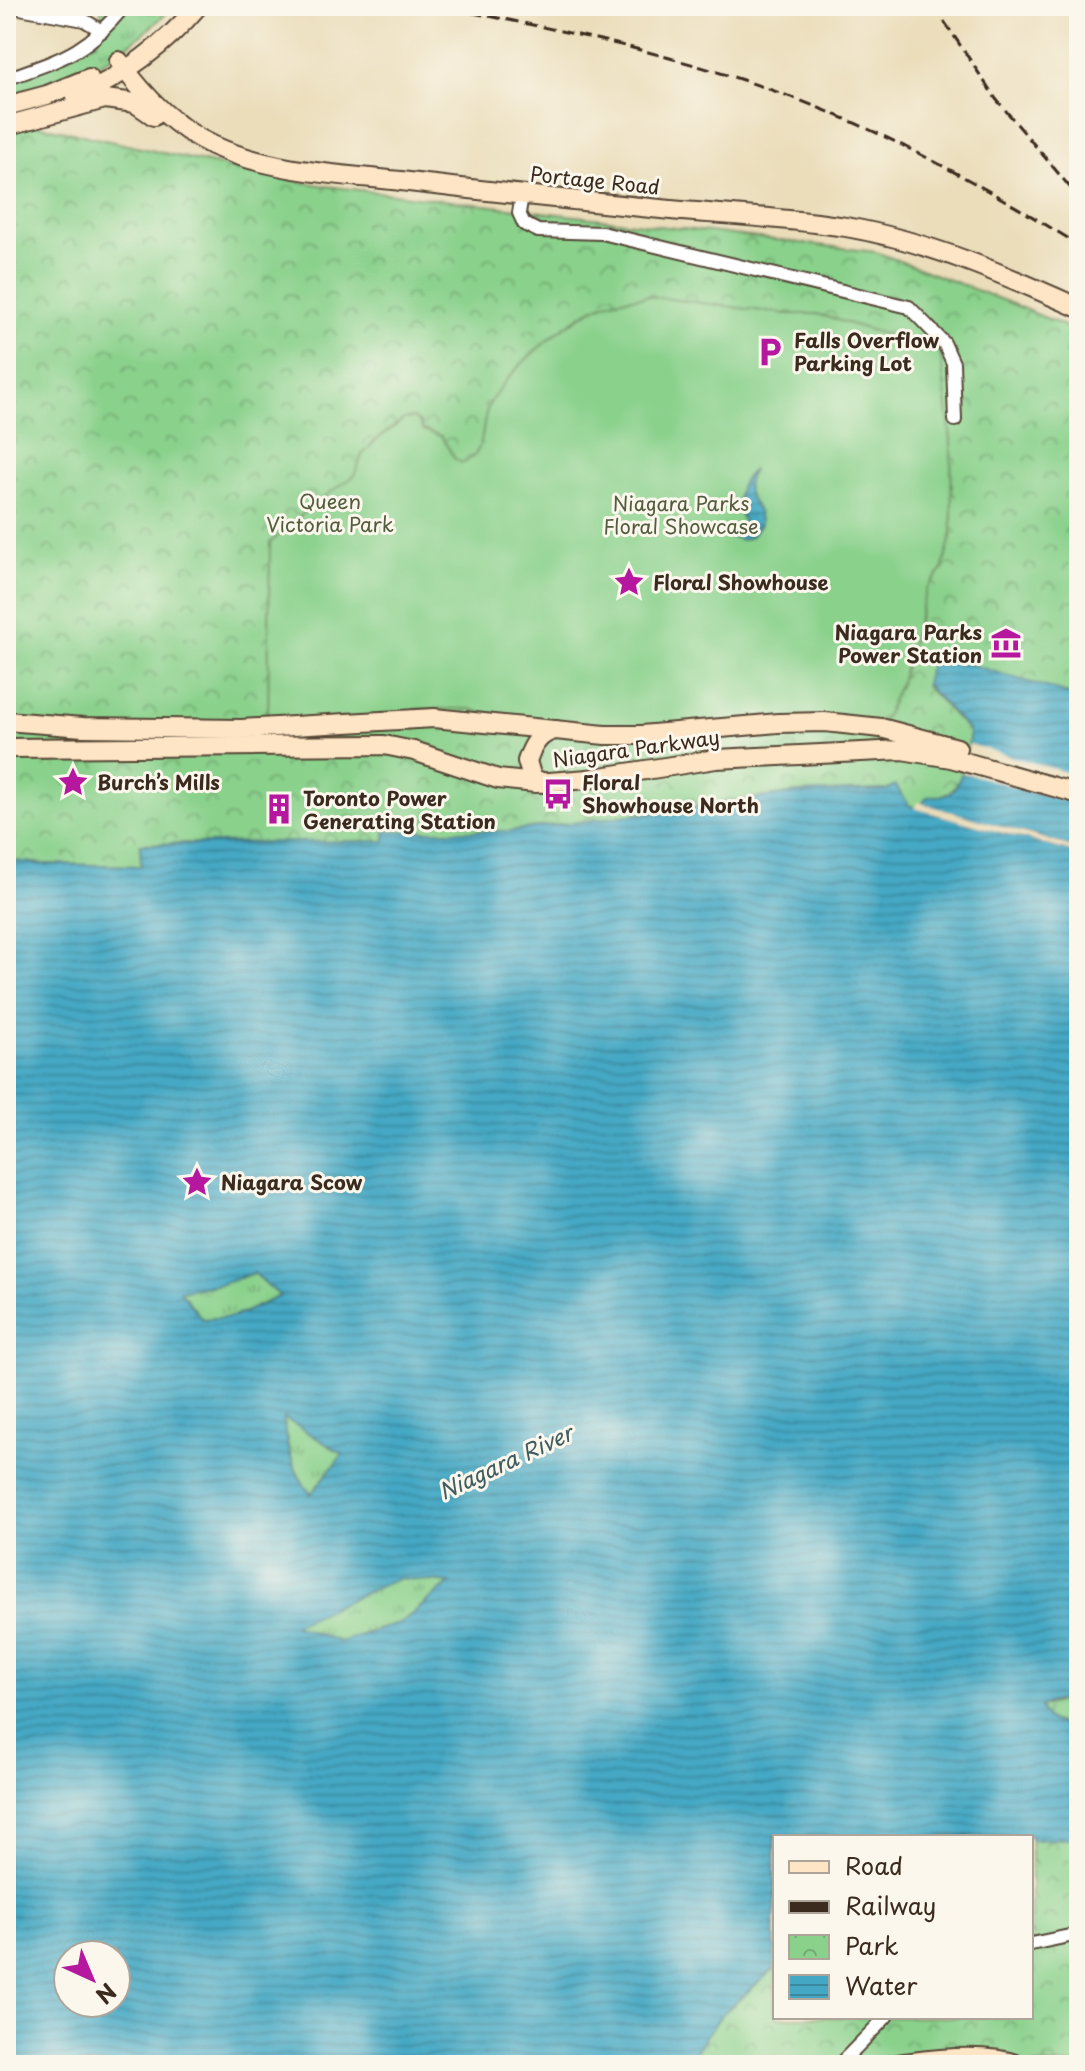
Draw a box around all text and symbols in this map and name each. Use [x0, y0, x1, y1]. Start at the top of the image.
street label: Portage Road [529, 158, 661, 202]
place label: Falls Overflow Parking Lot [794, 325, 939, 378]
parking icon: Falls Overflow Parking Lot [753, 335, 787, 369]
park label: Queen Victoria Park [266, 486, 394, 539]
park label: Niagara Parks Floral Showcase [603, 488, 759, 541]
place icon: Floral Showhouse [612, 565, 646, 599]
place label: Floral Showhouse [653, 567, 829, 597]
place label: Niagara Parks Power Station [835, 617, 982, 670]
museum icon: Niagara Parks Power Station [989, 626, 1023, 660]
street label: Niagara Parkway [551, 721, 721, 775]
place icon: Burch’s Mills [56, 765, 90, 799]
place label: Burch’s Mills [97, 767, 220, 797]
place label: Floral Showhouse North [582, 767, 759, 820]
bus stop icon: Floral Showhouse North [541, 777, 575, 811]
place label: Toronto Power Generating Station [303, 783, 496, 836]
building icon: Toronto Power Generating Station [262, 792, 296, 826]
place icon: Niagara Scow [180, 1165, 214, 1199]
place label: Niagara Scow [221, 1167, 363, 1197]
water label: Niagara River [432, 1414, 581, 1507]
legend [773, 1835, 1033, 2019]
text: Road [845, 1847, 903, 1883]
text: Railway [845, 1887, 936, 1923]
text: Park [845, 1927, 899, 1963]
north arrow [52, 1939, 132, 2019]
text: Water [845, 1967, 918, 2003]
text: N [89, 1977, 125, 2012]

